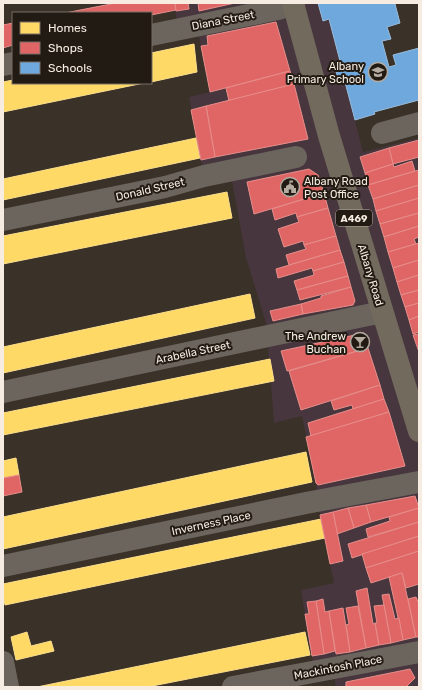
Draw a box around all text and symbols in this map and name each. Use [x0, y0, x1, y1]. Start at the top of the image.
street label: Diana Street [191, 8, 256, 33]
legend [12, 12, 152, 84]
text: Homes [48, 21, 87, 35]
text: Shops [48, 41, 83, 55]
place label: Albany Primary School [287, 60, 364, 86]
text: Schools [48, 61, 92, 75]
school or university icon: Albany Primary School [367, 61, 389, 83]
street label: Donald Street [114, 175, 187, 204]
place label: Albany Road Post Office [304, 175, 368, 201]
public building icon: Albany Road Post Office [279, 176, 301, 198]
road number: A469 [336, 210, 372, 226]
street label: Albany Road [355, 243, 386, 308]
place label: The Andrew Buchan [285, 330, 346, 356]
bar icon: The Andrew Buchan [349, 331, 371, 353]
street label: Arabella Street [155, 338, 232, 367]
street label: Inverness Place [170, 509, 252, 538]
street label: Mackintosh Place [293, 653, 383, 682]

